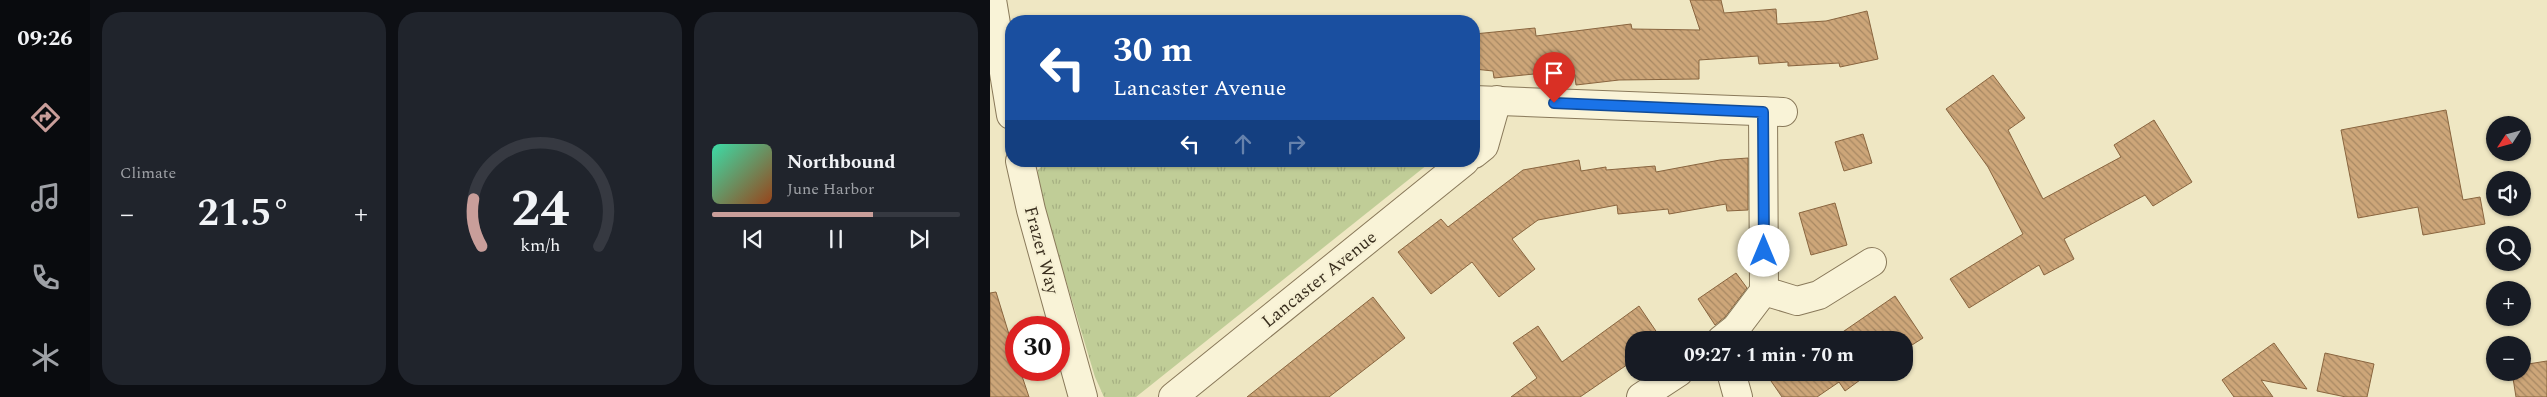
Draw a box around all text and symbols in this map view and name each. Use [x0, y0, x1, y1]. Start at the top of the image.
text: 09:26 [17, 22, 73, 55]
text: 30 m [1113, 24, 1193, 77]
icon: left [1030, 35, 1095, 100]
pin [1533, 52, 1575, 103]
icon: arrive [1540, 59, 1568, 87]
text: Lancaster Avenue [1113, 72, 1286, 105]
icon: directions [28, 100, 63, 135]
north arrow [2486, 116, 2531, 161]
map controls [2486, 116, 2531, 381]
icon: left [1176, 130, 1204, 158]
icon: ahead [1229, 130, 1257, 158]
icon: right [1282, 130, 1310, 158]
text: Northbound [787, 148, 896, 177]
text: Climate [120, 161, 176, 185]
text: 24 [511, 170, 569, 249]
button: sound [2486, 171, 2531, 216]
text: June Harbor [787, 177, 874, 201]
icon: music [28, 180, 63, 215]
text: 21.5° [197, 185, 291, 243]
text: − [120, 193, 134, 236]
text: + [354, 193, 368, 236]
street label: Frazer Way [1017, 203, 1067, 298]
street label: Lancaster Avenue [1256, 224, 1383, 335]
position arrow [1737, 224, 1789, 276]
icon: previous [739, 225, 767, 253]
icon: pause [822, 225, 850, 253]
icon: next [905, 225, 933, 253]
button: search [2486, 226, 2531, 271]
text: km/h [520, 232, 560, 259]
icon: phone [28, 260, 63, 295]
button: + [2486, 281, 2531, 326]
speed limit sign: 30 [1005, 316, 1070, 381]
button: − [2486, 336, 2531, 381]
icon: climate [28, 340, 63, 375]
text: 09:27 · 1 min · 70 m [1684, 341, 1854, 370]

